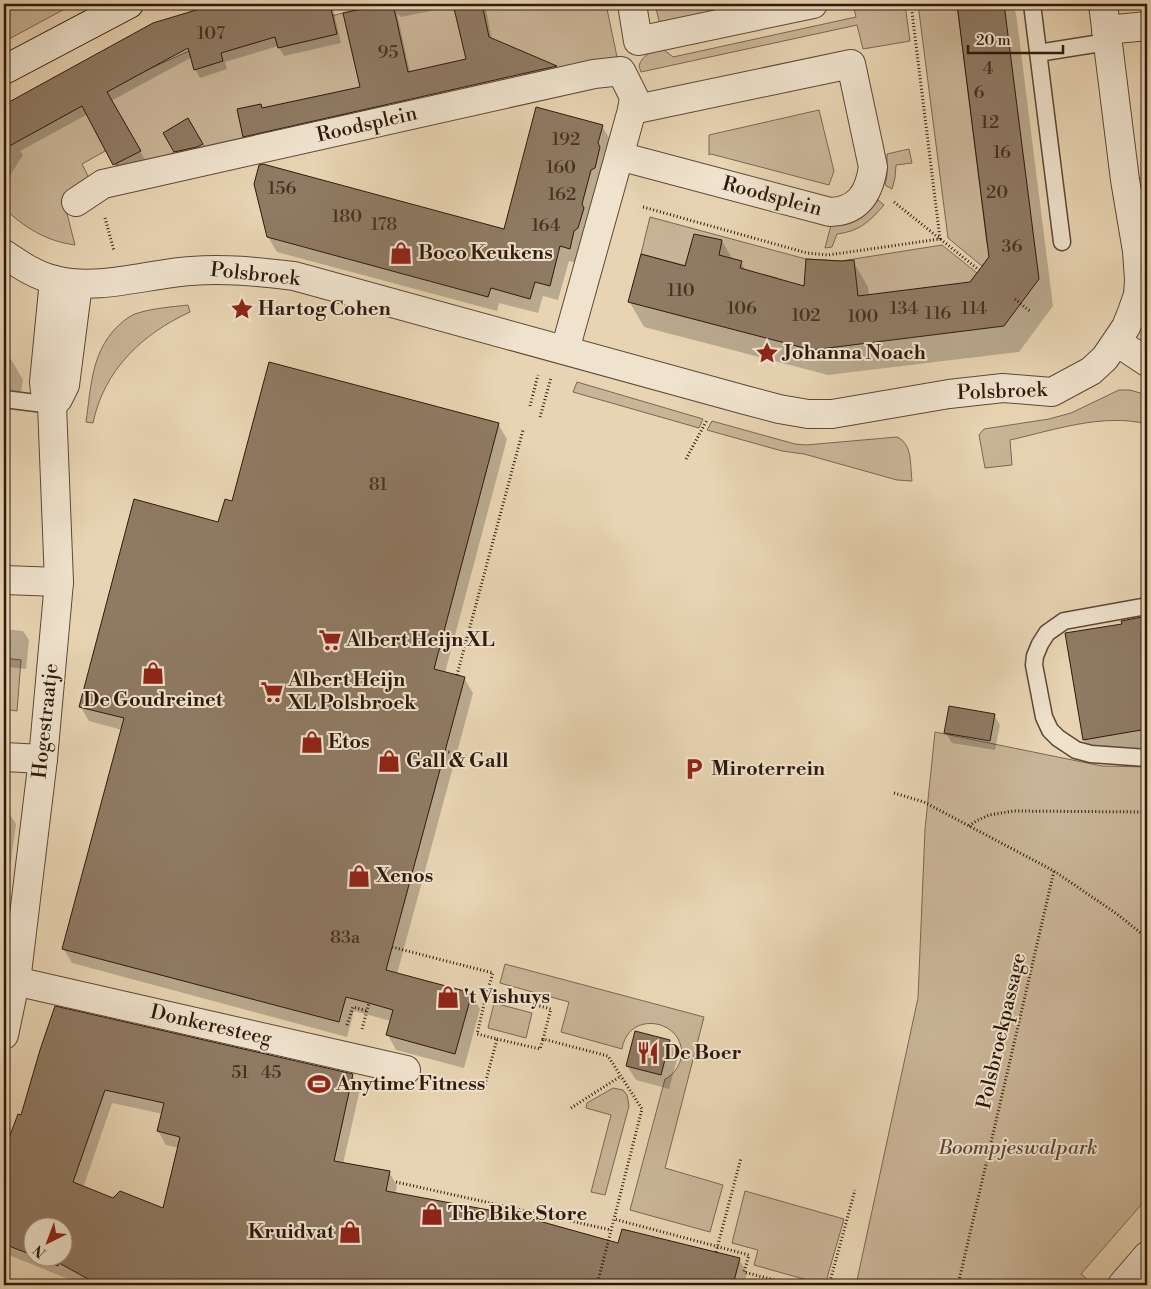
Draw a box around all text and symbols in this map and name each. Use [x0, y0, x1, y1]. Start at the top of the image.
house number: 107 [197, 22, 225, 45]
scale bar [968, 22, 1064, 54]
text: 20 m [976, 31, 1011, 50]
house number: 95 [378, 41, 398, 64]
house number: 4 [983, 57, 994, 80]
house number: 6 [974, 81, 985, 104]
street label: Roodsplein [314, 101, 420, 149]
house number: 12 [981, 111, 999, 134]
house number: 192 [552, 128, 580, 151]
house number: 16 [993, 141, 1011, 164]
house number: 160 [546, 156, 576, 179]
street label: Roodsplein [719, 172, 825, 222]
house number: 156 [268, 177, 296, 200]
house number: 20 [986, 181, 1008, 204]
house number: 162 [548, 183, 576, 206]
house number: 180 [332, 205, 362, 228]
house number: 178 [371, 213, 397, 236]
house number: 164 [531, 214, 561, 237]
house number: 36 [1002, 235, 1023, 258]
shop icon: Boco Keukens [388, 240, 414, 266]
place label: Boco Keukens [418, 241, 553, 266]
street label: Polsbroek [209, 258, 303, 292]
house number: 110 [667, 279, 695, 302]
place icon: Hartog Cohen [229, 296, 255, 322]
place label: Hartog Cohen [258, 297, 392, 322]
house number: 106 [727, 297, 757, 320]
house number: 134 [890, 297, 919, 320]
house number: 114 [961, 297, 987, 320]
house number: 116 [925, 302, 951, 325]
house number: 102 [791, 304, 821, 327]
house number: 100 [847, 305, 879, 328]
place icon: Johanna Noach [754, 340, 780, 366]
place label: Johanna Noach [781, 341, 927, 366]
street label: Polsbroek [957, 378, 1049, 406]
house number: 81 [369, 473, 387, 496]
supermarket icon: Albert Heijn XL [317, 627, 343, 653]
place label: Albert Heijn XL [345, 628, 495, 653]
shop icon: De Goudreinet [140, 660, 166, 686]
street label: Hogestraatje [28, 662, 64, 780]
place label: Albert Heijn XL Polsbroek [287, 668, 417, 716]
supermarket icon: Albert Heijn XL Polsbroek [259, 679, 285, 705]
place label: De Goudreinet [83, 688, 224, 713]
shop icon: Etos [299, 729, 325, 755]
place label: Etos [328, 730, 370, 755]
shop icon: Gall & Gall [376, 748, 402, 774]
place label: Gall & Gall [406, 749, 509, 774]
parking icon: Miroterrein [681, 756, 707, 782]
place label: Miroterrein [711, 757, 826, 782]
shop icon: Xenos [346, 863, 372, 889]
place label: Xenos [375, 864, 433, 889]
house number: 83a [330, 926, 361, 949]
street label: Polsbroekpassage [972, 951, 1032, 1111]
shop icon: 't Vishuys [435, 984, 461, 1010]
place label: 't Vishuys [464, 985, 550, 1010]
street label: Donkeresteeg [148, 1000, 275, 1052]
restaurant icon: De Boer [635, 1040, 661, 1066]
place label: De Boer [664, 1041, 742, 1066]
house number: 51 [231, 1061, 249, 1084]
house number: 45 [261, 1061, 281, 1084]
sports icon: Anytime Fitness [306, 1071, 332, 1097]
place label: Anytime Fitness [335, 1072, 485, 1097]
park label: Boompjeswalpark [938, 1136, 1097, 1161]
shop icon: The Bike Store [419, 1201, 445, 1227]
place label: The Bike Store [448, 1202, 587, 1227]
north arrow [22, 1216, 72, 1266]
shop icon: Kruidvat [337, 1219, 363, 1245]
place label: Kruidvat [248, 1220, 335, 1245]
text: N [30, 1241, 50, 1261]

